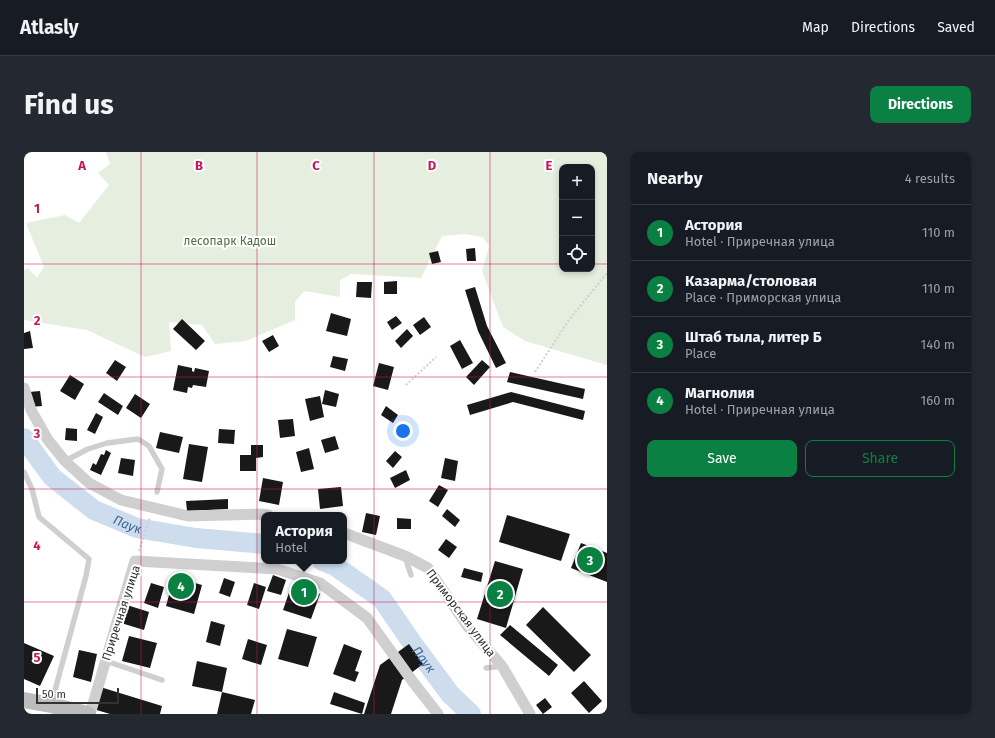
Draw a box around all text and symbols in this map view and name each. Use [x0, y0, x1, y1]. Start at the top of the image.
text: Atlasly [20, 16, 79, 39]
text: Map [802, 19, 829, 36]
text: Directions [851, 19, 915, 36]
text: Saved [937, 19, 975, 36]
button: Directions [870, 86, 971, 123]
text: Find us [24, 88, 114, 121]
text: A [77, 158, 86, 173]
text: B [195, 158, 203, 173]
text: C [312, 158, 320, 173]
text: D [428, 158, 437, 173]
text: E [546, 158, 553, 173]
map controls [559, 164, 595, 272]
button: + [559, 164, 595, 200]
text: Nearby [647, 168, 702, 189]
text: 4 results [905, 171, 955, 186]
button: − [559, 200, 595, 236]
text: 1 [34, 201, 40, 216]
text: Астория [685, 216, 743, 234]
text: 1 [657, 225, 663, 240]
text: 110 m [922, 225, 955, 240]
park label: лесопарк Кадош [184, 234, 276, 248]
text: Hotel · Приречная улица [685, 234, 835, 249]
button: locate [559, 236, 595, 272]
text: Казарма/столовая [685, 272, 817, 290]
text: 2 [657, 281, 663, 296]
text: 110 m [922, 281, 955, 296]
text: Place · Приморская улица [685, 290, 841, 305]
text: 2 [34, 313, 41, 328]
text: Штаб тыла, литер Б [685, 328, 822, 346]
text: 3 [657, 337, 663, 352]
text: 140 m [921, 337, 955, 352]
text: Place [685, 346, 716, 361]
text: Магнолия [685, 384, 755, 402]
text: 4 [656, 393, 664, 408]
text: 160 m [921, 393, 955, 408]
text: Hotel · Приречная улица [685, 402, 835, 417]
your location [393, 421, 413, 441]
text: 3 [33, 426, 41, 441]
button: Save [647, 440, 797, 477]
button: Share [805, 440, 955, 477]
water label: Паук [111, 512, 143, 536]
popup [261, 512, 347, 564]
text: Астория [275, 522, 333, 540]
text: 4 [33, 538, 41, 553]
text: Hotel [275, 540, 307, 555]
pin: 3 [577, 545, 603, 575]
street label: Приречная улица [99, 563, 143, 663]
street label: Приморская улица [423, 566, 499, 660]
pin: 4 [168, 571, 194, 601]
pin: 1 [291, 577, 317, 607]
pin: 2 [487, 579, 513, 609]
water label: Паук [410, 643, 439, 676]
text: 5 [34, 650, 41, 665]
scale bar [36, 686, 119, 705]
text: 50 m [42, 688, 66, 701]

